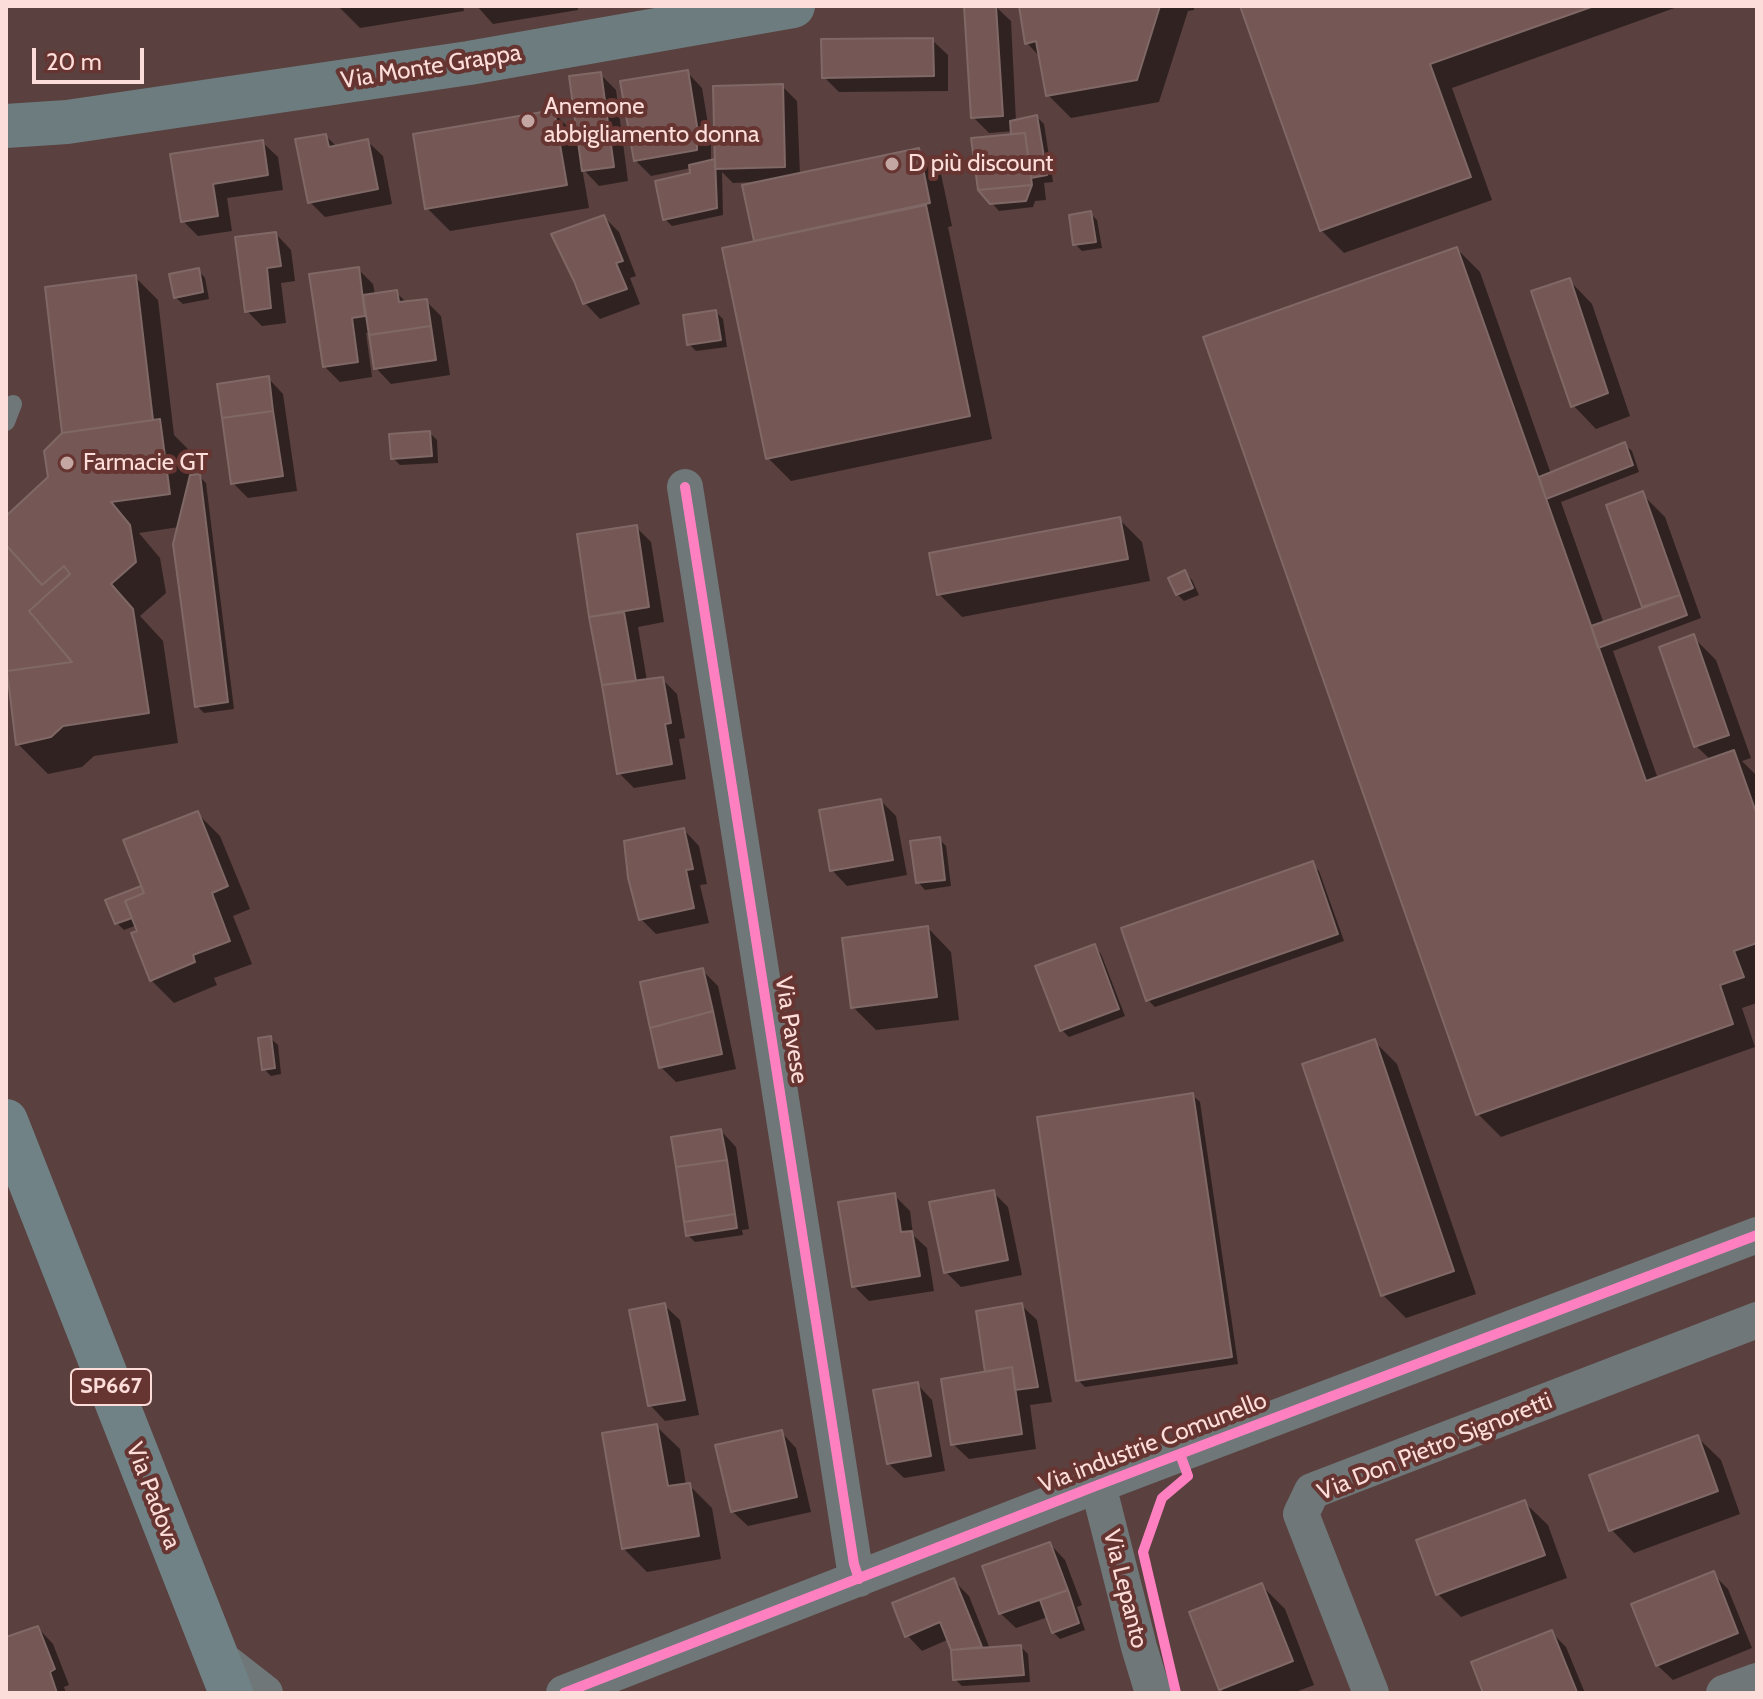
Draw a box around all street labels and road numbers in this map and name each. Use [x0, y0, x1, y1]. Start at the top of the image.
street label: Via Monte Grappa [339, 39, 523, 95]
street label: Via Pavese [768, 974, 814, 1086]
road number: SP667 [71, 1369, 151, 1405]
street label: Via industrie Comunello [1035, 1386, 1271, 1500]
street label: Via Don Pietro Signoretti [1314, 1387, 1556, 1507]
street label: Via Padova [119, 1439, 187, 1553]
street label: Via Lepanto [1096, 1527, 1154, 1651]

